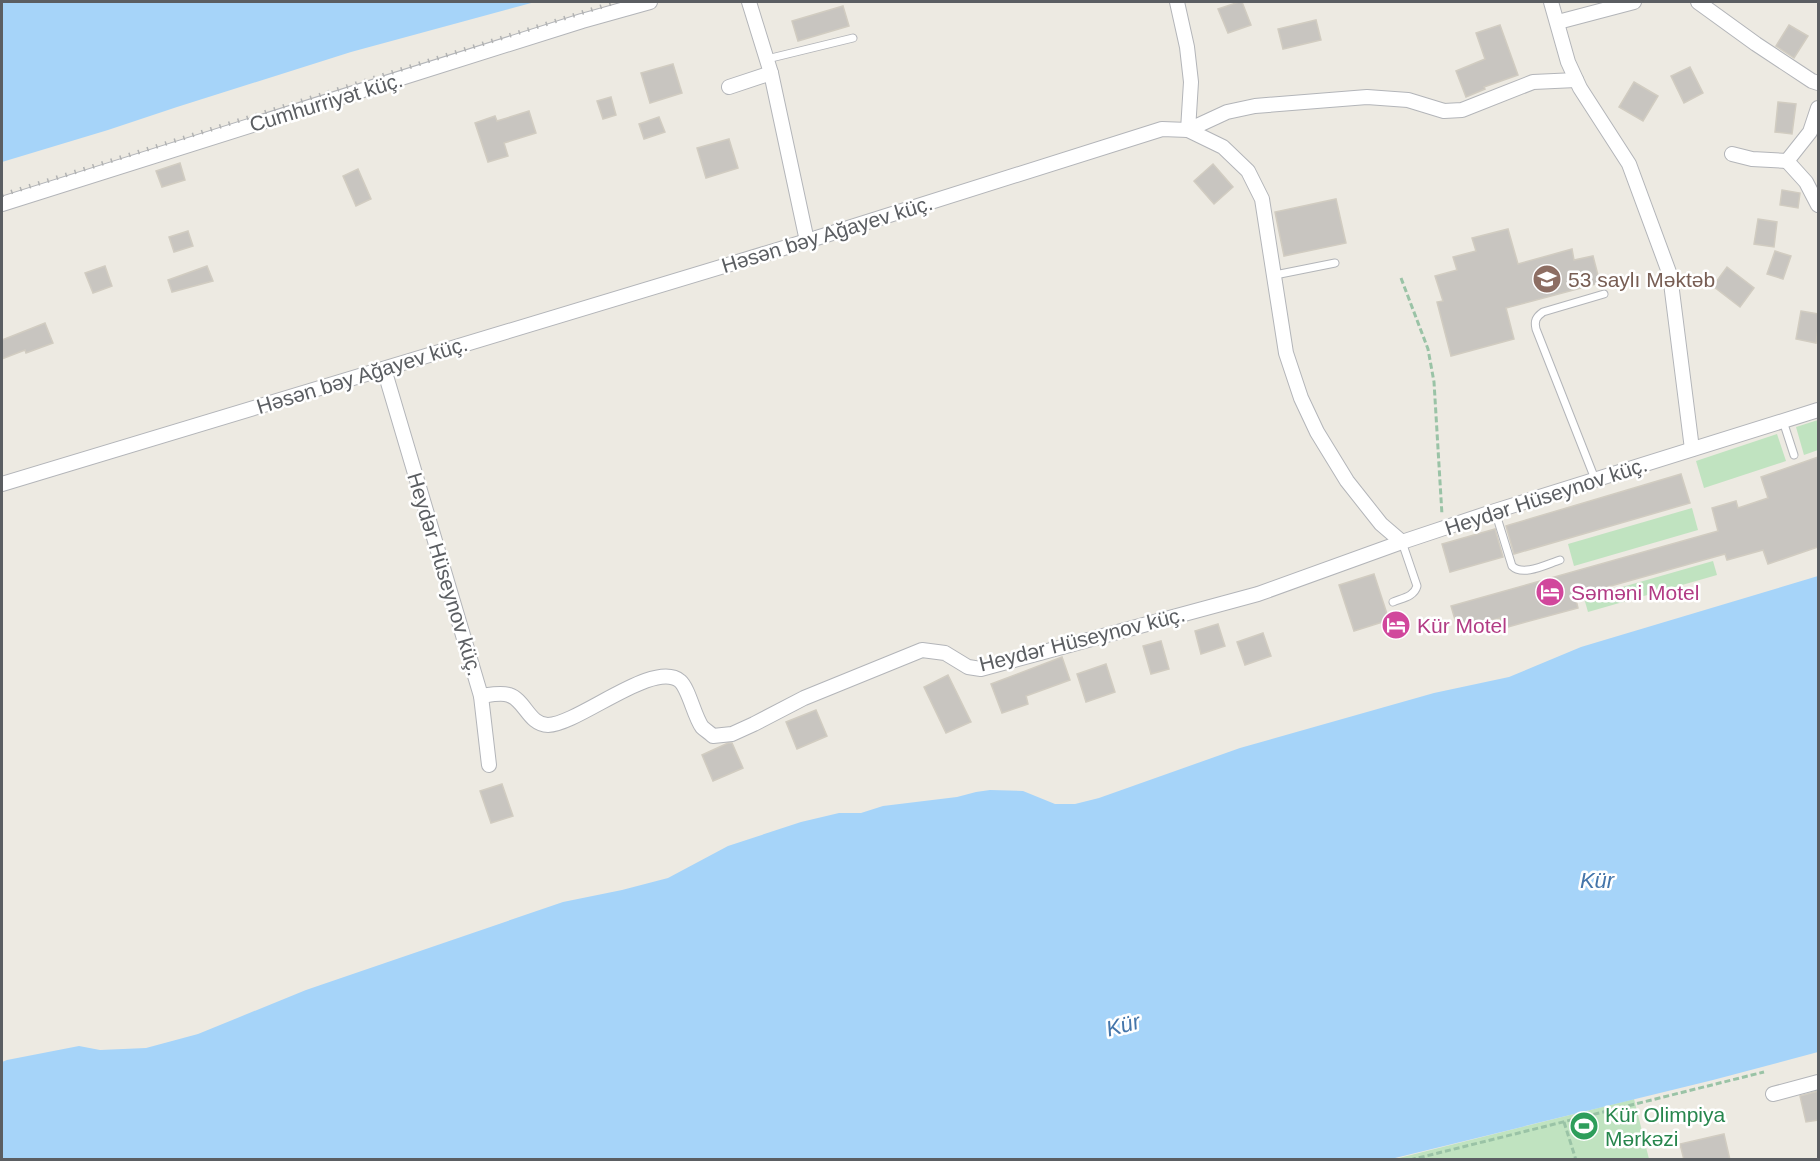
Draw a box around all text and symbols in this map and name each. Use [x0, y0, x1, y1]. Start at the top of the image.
street label: Cumhurriyət küç. [247, 68, 405, 136]
street label: Həsən bəy Ağayev küç. [719, 191, 935, 277]
school or university icon: 53 saylı Məktəb [1531, 263, 1563, 295]
place label: 53 saylı Məktəb [1568, 268, 1715, 291]
street label: Həsən bəy Ağayev küç. [254, 332, 470, 418]
street label: Heydər Hüseynov küç. [1442, 452, 1650, 540]
street label: Heydər Hüseynov küç. [403, 470, 487, 678]
hotel icon: Səməni Motel [1534, 576, 1566, 608]
place label: Səməni Motel [1571, 581, 1699, 604]
street label: Heydər Hüseynov küç. [977, 602, 1187, 676]
hotel icon: Kür Motel [1380, 609, 1412, 641]
place label: Kür Motel [1417, 614, 1507, 637]
water label: Kür [1580, 868, 1616, 893]
water label: Kür [1103, 1008, 1144, 1042]
place label: Kür Olimpiya Mərkəzi [1605, 1103, 1726, 1150]
sports icon: Kür Olimpiya Mərkəzi [1568, 1110, 1600, 1142]

